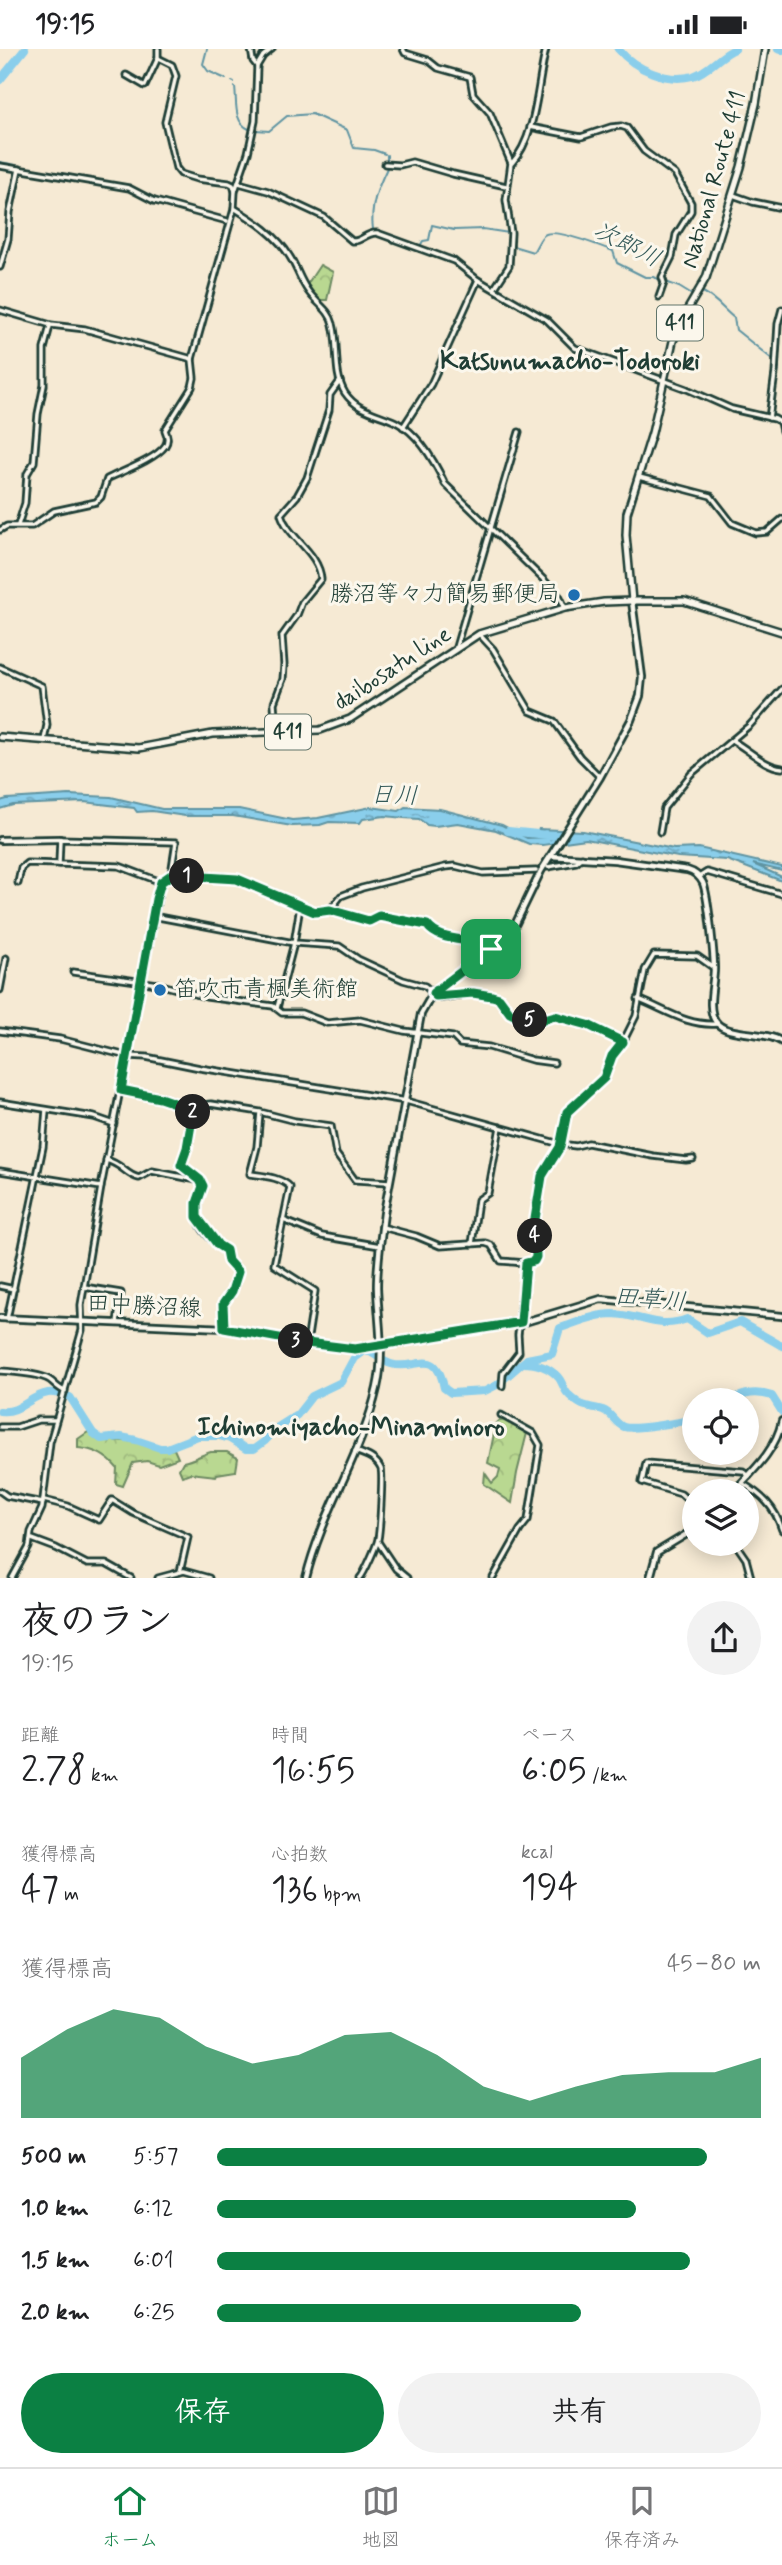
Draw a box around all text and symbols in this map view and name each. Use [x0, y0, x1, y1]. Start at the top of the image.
text: 19:15 [35, 8, 95, 42]
street label: National Route 411 [675, 88, 755, 272]
water label: 次郎川 [588, 215, 666, 275]
road number: 411 [657, 305, 703, 341]
district label: Katsunumacho-Todoroki [440, 345, 700, 379]
place label: 勝沼等々力簡易郵便局 [330, 580, 560, 610]
marker: 勝沼等々力簡易郵便局 [566, 587, 582, 603]
street label: daibosatu line [329, 620, 457, 718]
road number: 411 [265, 715, 311, 749]
water label: 日川 [369, 780, 419, 812]
pin: 1 [170, 859, 204, 893]
text: 1 [182, 863, 191, 888]
pin [461, 919, 521, 979]
icon: arrive [472, 930, 510, 968]
place label: 笛吹市青楓美術館 [174, 975, 358, 1005]
marker: 笛吹市青楓美術館 [152, 982, 168, 998]
pin: 5 [512, 1003, 548, 1037]
text: 5 [524, 1007, 535, 1032]
pin: 2 [176, 1095, 210, 1129]
text: 2 [188, 1099, 197, 1124]
pin: 4 [518, 1219, 552, 1253]
text: 4 [529, 1223, 540, 1248]
water label: 田草川 [613, 1281, 687, 1319]
street label: 田中勝沼線 [86, 1289, 202, 1325]
pin: 3 [278, 1323, 314, 1359]
text: 3 [291, 1328, 300, 1353]
map controls [682, 1388, 759, 1556]
button: locate [682, 1388, 759, 1465]
district label: Ichinomiyacho-Minaminoro [197, 1411, 505, 1445]
button: layers [682, 1479, 759, 1556]
text: 夜のラン [21, 1598, 173, 1647]
button: share [687, 1601, 761, 1675]
text: 19:15 [21, 1649, 74, 1679]
text: 距離 [21, 1723, 59, 1748]
text: 時間 [271, 1723, 309, 1748]
text: ペース [521, 1723, 577, 1748]
text: 2.78 [21, 1748, 86, 1794]
text: 16:55 [271, 1748, 355, 1794]
text: 6:05 [521, 1748, 587, 1794]
text: km [86, 1763, 119, 1788]
text: /km [587, 1763, 628, 1788]
text: kcal [521, 1840, 553, 1865]
text: 獲得標高 [21, 1842, 97, 1867]
text: 心拍数 [271, 1842, 328, 1867]
text: 194 [521, 1865, 578, 1911]
text: 47 [21, 1867, 59, 1913]
text: 136 [271, 1867, 318, 1913]
text: m [59, 1882, 79, 1907]
text: bpm [318, 1882, 361, 1907]
text: 45–80 m [667, 1949, 761, 1979]
text: 獲得標高 [21, 1955, 113, 1985]
text: 500 m [21, 2142, 86, 2172]
text: 5:57 [133, 2142, 178, 2172]
text: 1.0 km [21, 2194, 89, 2224]
text: 6:12 [133, 2194, 173, 2224]
text: 1.5 km [21, 2246, 90, 2276]
text: 6:01 [133, 2246, 174, 2276]
text: 2.0 km [21, 2298, 90, 2328]
text: 6:25 [133, 2298, 174, 2328]
button: 保存 [21, 2373, 384, 2453]
button: 共有 [398, 2373, 761, 2453]
tab: ホーム [102, 2482, 158, 2553]
tab: 地図 [362, 2482, 400, 2553]
tab: 保存済み [604, 2482, 680, 2553]

